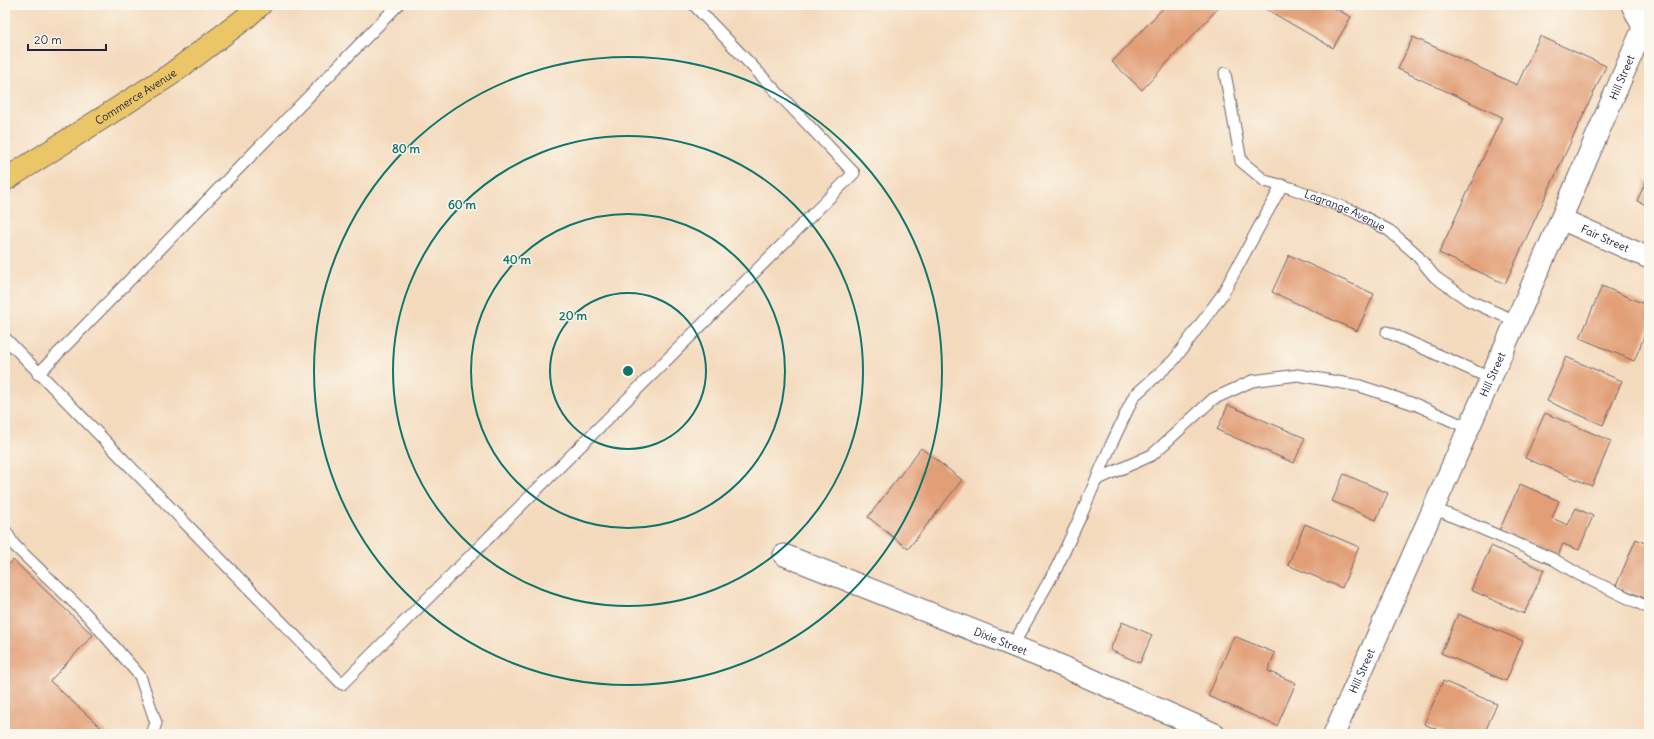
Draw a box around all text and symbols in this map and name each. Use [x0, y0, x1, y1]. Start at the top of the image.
scale bar [28, 26, 106, 52]
text: 20 m [34, 32, 62, 47]
street label: Hill Street [1606, 53, 1638, 102]
street label: Commerce Avenue [92, 66, 179, 128]
text: 80 m [392, 141, 421, 156]
street label: Lagrange Avenue [1303, 187, 1388, 234]
text: 60 m [448, 197, 477, 212]
street label: Fair Street [1579, 222, 1631, 255]
text: 40 m [503, 252, 532, 267]
text: 20 m [559, 308, 587, 323]
street label: Hill Street [1477, 350, 1509, 399]
centre of rings [621, 364, 635, 378]
street label: Dixie Street [972, 624, 1029, 658]
street label: Hill Street [1346, 646, 1378, 695]

